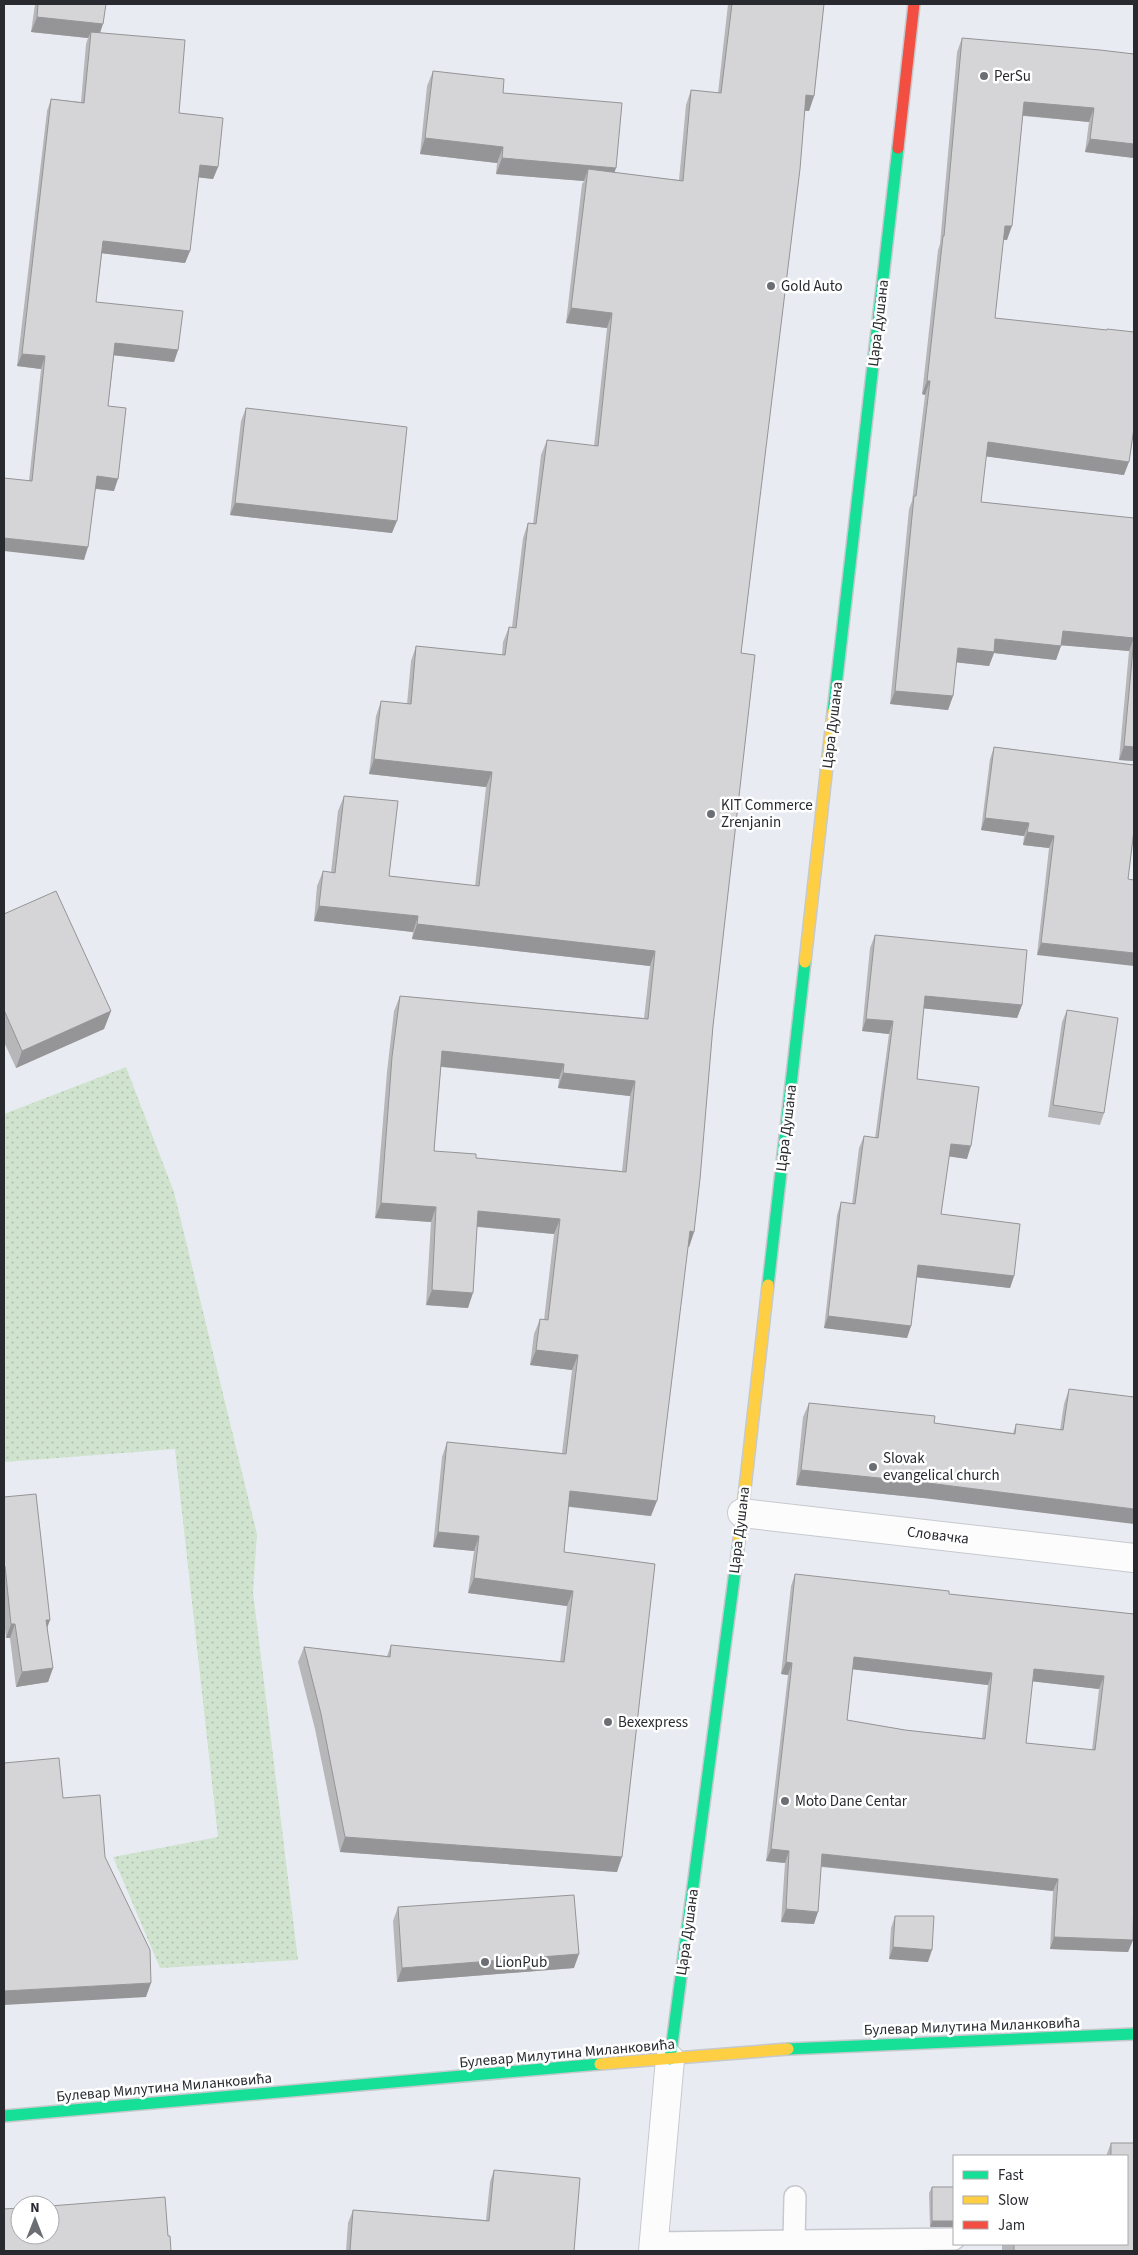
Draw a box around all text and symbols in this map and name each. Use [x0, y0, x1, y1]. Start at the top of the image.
place label: PerSu [994, 66, 1031, 87]
marker: PerSu [978, 70, 990, 82]
place label: Gold Auto [781, 276, 843, 297]
street label: Цара Душана [863, 278, 894, 368]
marker: Gold Auto [765, 280, 777, 292]
street label: Цара Душана [817, 680, 848, 770]
place label: KIT Commerce Zrenjanin [721, 795, 813, 833]
marker: KIT Commerce Zrenjanin [705, 808, 717, 820]
street label: Цара Душана [771, 1083, 802, 1173]
place label: Slovak evangelical church [883, 1448, 1000, 1486]
marker: Slovak evangelical church [867, 1461, 879, 1473]
street label: Цара Душана [724, 1485, 755, 1575]
street label: Словачка [906, 1521, 970, 1550]
place label: Bexexpress [618, 1712, 688, 1733]
marker: Bexexpress [602, 1716, 614, 1728]
place label: Moto Dane Centar [795, 1791, 908, 1812]
marker: Moto Dane Centar [779, 1795, 791, 1807]
street label: Цара Душана [671, 1887, 704, 1977]
place label: LionPub [495, 1952, 547, 1973]
marker: LionPub [479, 1956, 491, 1968]
street label: Булевар Милутина Миланковића [864, 2012, 1081, 2041]
street label: Булевар Милутина Миланковића [458, 2034, 676, 2073]
street label: Булевар Милутина Миланковића [55, 2068, 273, 2107]
legend [953, 2155, 1128, 2245]
text: Fast [998, 2165, 1024, 2186]
text: Slow [998, 2190, 1029, 2211]
north arrow [10, 2195, 60, 2245]
text: N [30, 2198, 40, 2218]
text: Jam [998, 2215, 1025, 2236]

